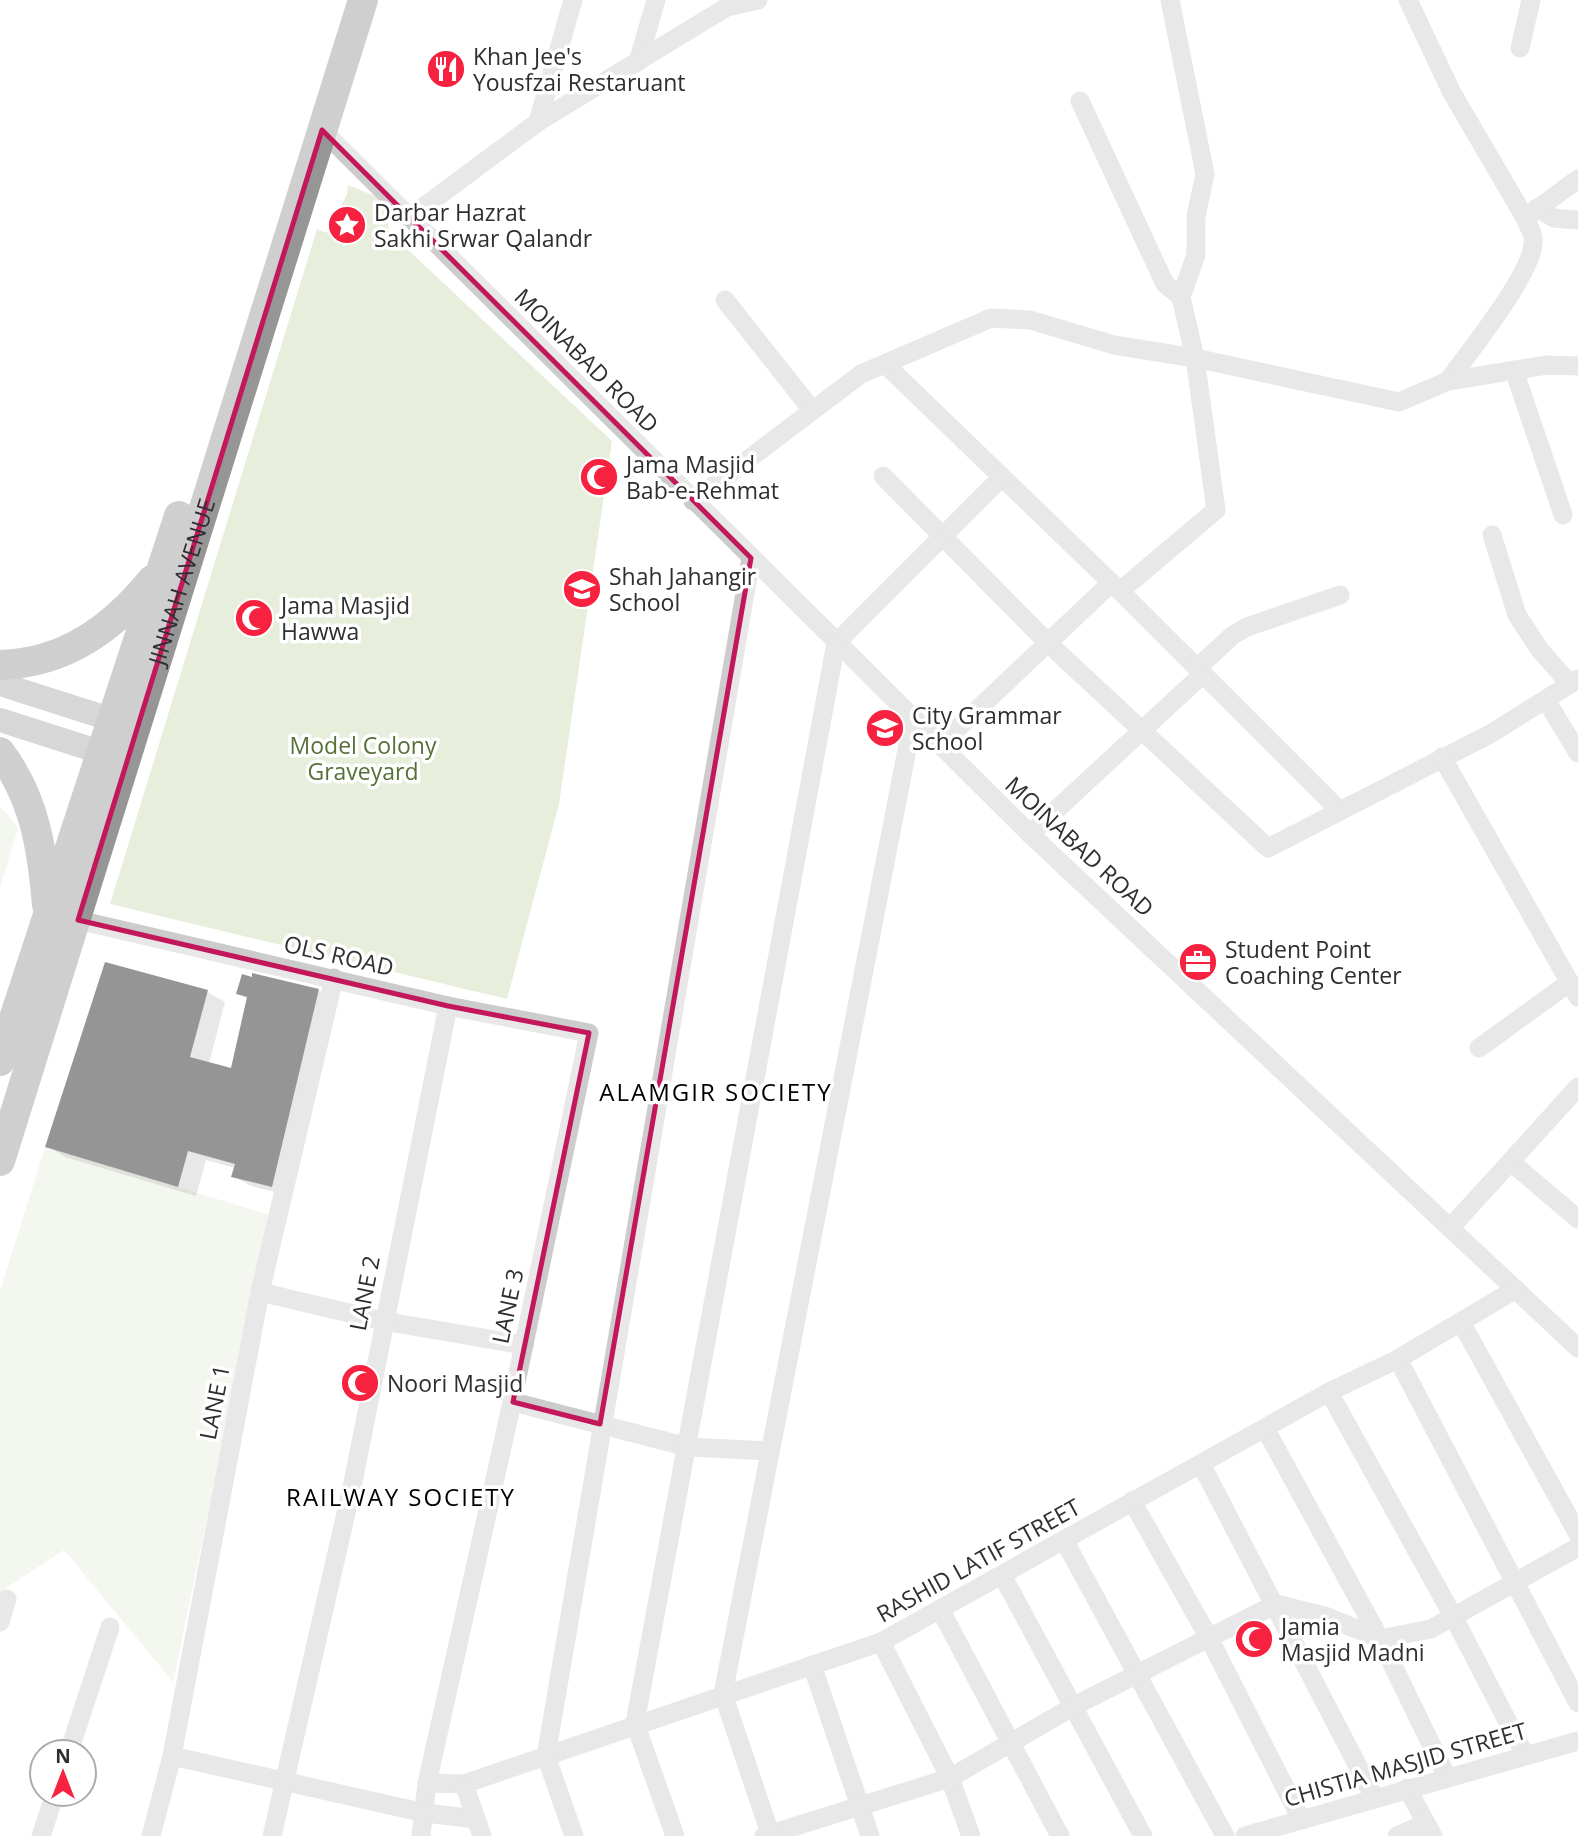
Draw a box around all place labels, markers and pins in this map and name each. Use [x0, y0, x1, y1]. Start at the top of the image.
place label: Khan Jee's Yousfzai Restaruant [473, 40, 685, 98]
restaurant icon: Khan Jee's Yousfzai Restaruant [425, 48, 467, 90]
place label: Darbar Hazrat Sakhi Srwar Qalandr [374, 196, 593, 254]
place icon: Darbar Hazrat Sakhi Srwar Qalandr [326, 204, 368, 246]
place label: Jama Masjid Bab-e-Rehmat [624, 448, 779, 506]
mosque icon: Jama Masjid Bab-e-Rehmat [578, 456, 620, 498]
place label: Shah Jahangir School [609, 560, 757, 618]
school or university icon: Shah Jahangir School [561, 568, 603, 610]
place label: Jama Masjid Hawwa [279, 589, 410, 647]
mosque icon: Jama Masjid Hawwa [233, 597, 275, 639]
place label: City Grammar School [912, 699, 1062, 757]
school or university icon: City Grammar School [864, 707, 906, 749]
place label: Student Point Coaching Center [1225, 933, 1402, 991]
office icon: Student Point Coaching Center [1177, 941, 1219, 983]
mosque icon: Noori Masjid [339, 1362, 381, 1404]
place label: Noori Masjid [387, 1367, 523, 1399]
place label: Jamia Masjid Madni [1279, 1610, 1425, 1668]
mosque icon: Jamia Masjid Madni [1233, 1618, 1275, 1660]

